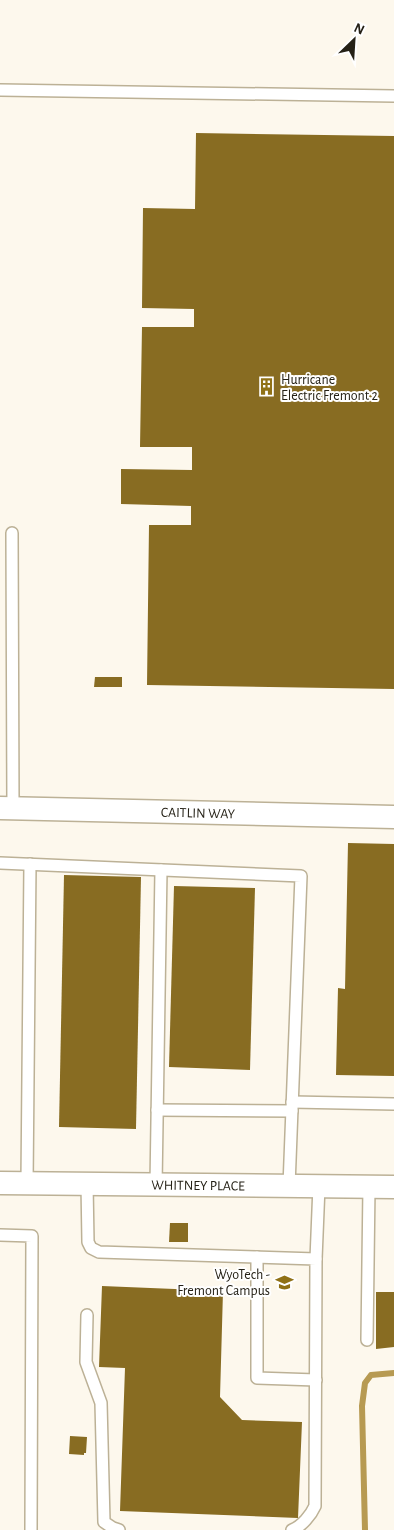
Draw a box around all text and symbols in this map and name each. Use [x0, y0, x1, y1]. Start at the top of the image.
north arrow [329, 15, 379, 65]
text: N [352, 21, 366, 38]
place label: Hurricane Electric Fremont 2 [281, 373, 378, 403]
building icon: Hurricane Electric Fremont 2 [257, 377, 277, 397]
street label: CAITLIN WAY [161, 806, 236, 821]
street label: WHITNEY PLACE [151, 1179, 245, 1193]
place label: WyoTech - Fremont Campus [177, 1268, 270, 1298]
school or university icon: WyoTech - Fremont Campus [274, 1272, 294, 1292]

